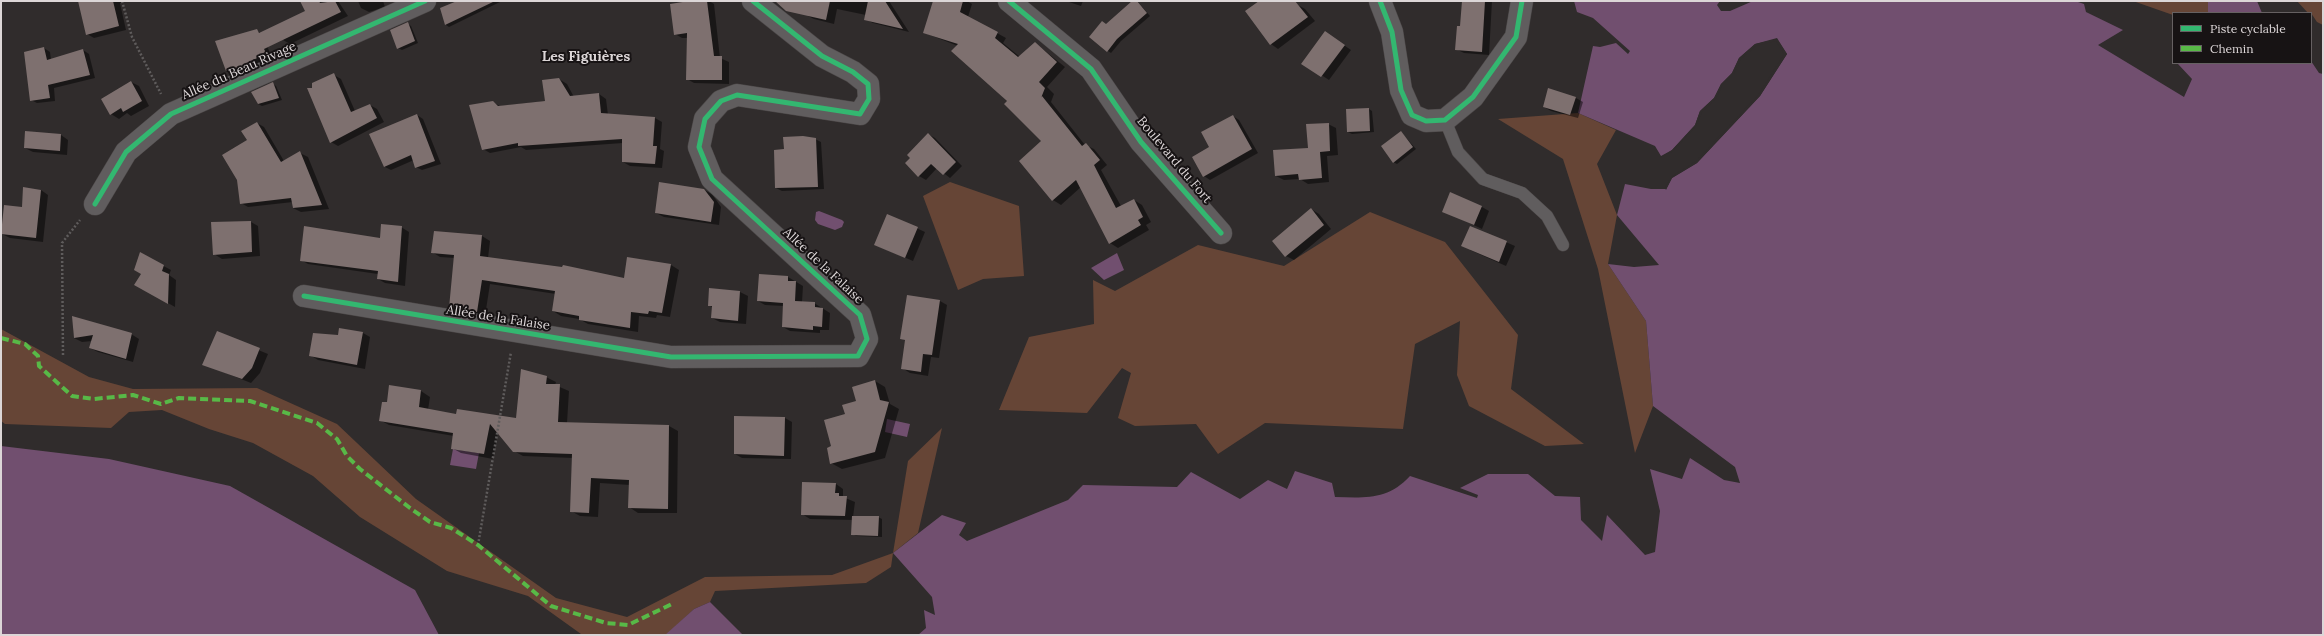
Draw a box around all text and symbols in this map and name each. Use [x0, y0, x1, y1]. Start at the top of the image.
legend [2172, 12, 2312, 64]
text: Piste cyclable [2210, 21, 2286, 36]
street label: Allée du Beau Rivage [179, 39, 299, 103]
text: Chemin [2210, 41, 2253, 56]
district label: Les Figuières [542, 49, 630, 65]
street label: Boulevard du Fort [1133, 114, 1215, 206]
street label: Allée de la Falaise [779, 225, 867, 307]
street label: Allée de la Falaise [445, 302, 551, 334]

